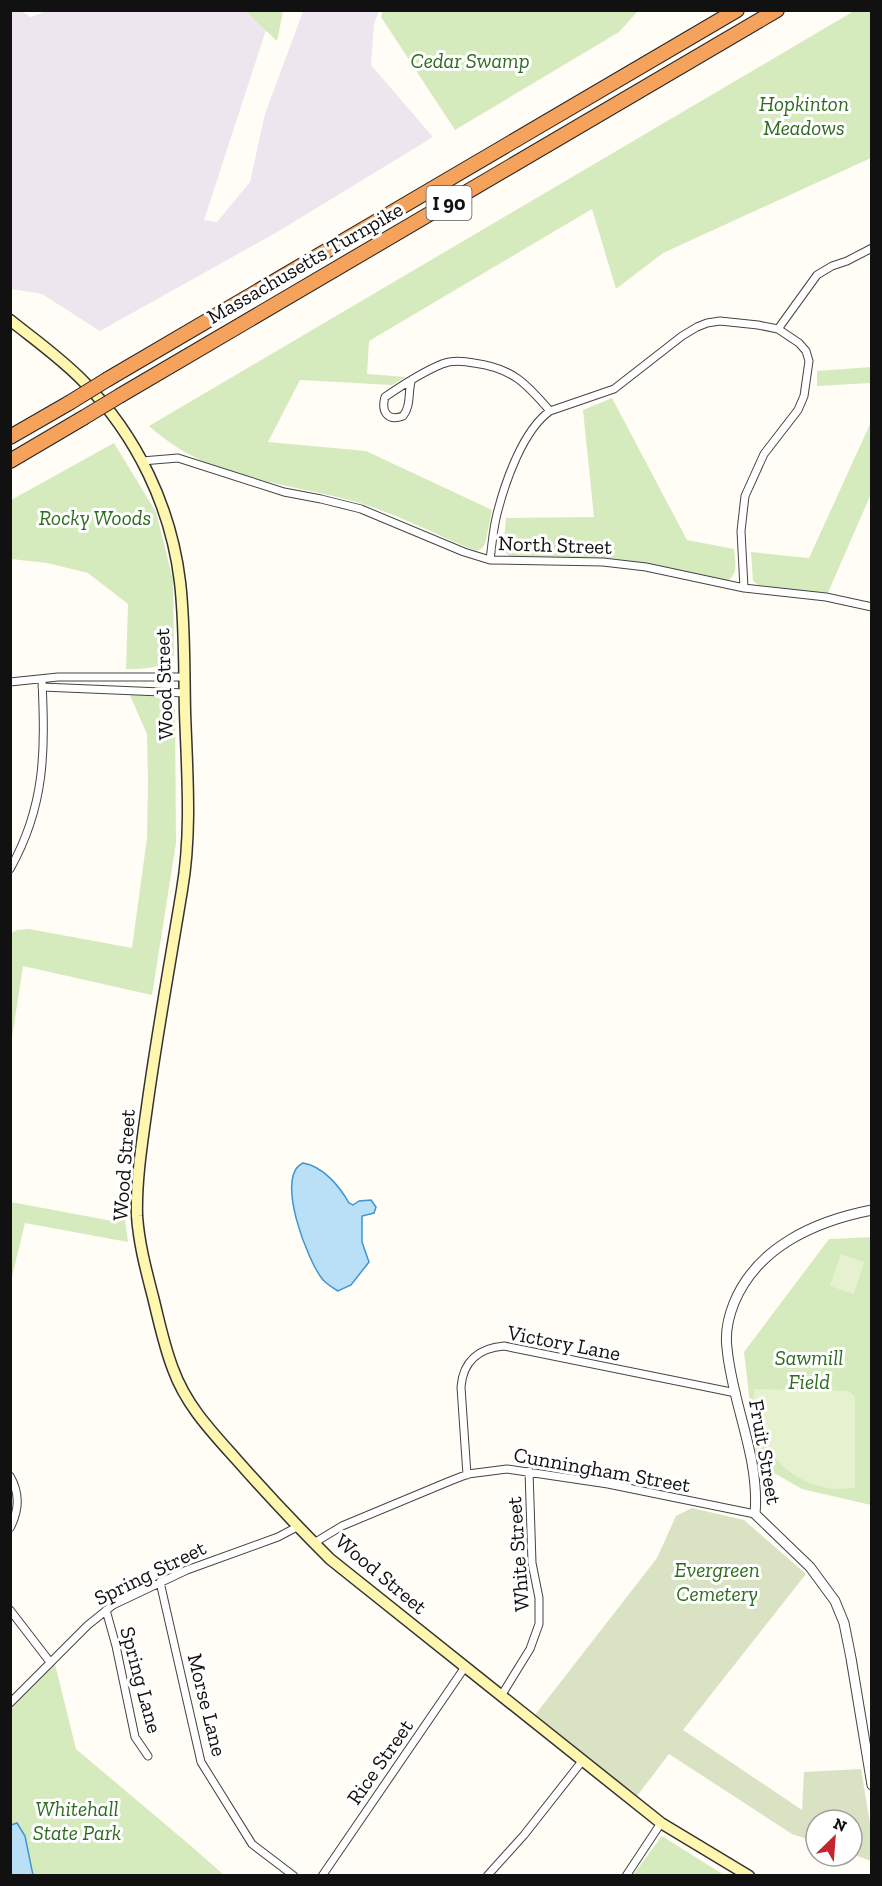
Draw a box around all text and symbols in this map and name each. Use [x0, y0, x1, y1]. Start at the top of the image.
park label: Cedar Swamp [410, 48, 530, 73]
park label: Hopkinton Meadows [759, 91, 849, 140]
road number: I 90 [426, 186, 472, 220]
street label: Massachusetts Turnpike [202, 196, 407, 329]
park label: Rocky Woods [39, 505, 151, 530]
street label: North Street [498, 530, 613, 559]
street label: Wood Street [149, 627, 178, 740]
street label: Wood Street [107, 1108, 140, 1222]
street label: Victory Lane [504, 1319, 623, 1366]
park label: Sawmill Field [775, 1345, 843, 1394]
street label: Fruit Street [744, 1398, 787, 1507]
street label: Cunningham Street [512, 1442, 693, 1497]
street label: White Street [501, 1496, 534, 1612]
street label: Wood Street [330, 1528, 432, 1619]
street label: Spring Street [90, 1535, 210, 1610]
park label: Evergreen Cemetery [674, 1557, 760, 1606]
street label: Spring Lane [115, 1624, 168, 1736]
street label: Morse Lane [183, 1651, 232, 1759]
street label: Rice Street [341, 1714, 418, 1809]
park label: Whitehall State Park [33, 1796, 121, 1845]
north arrow [804, 1808, 864, 1868]
text: N [831, 1814, 850, 1836]

